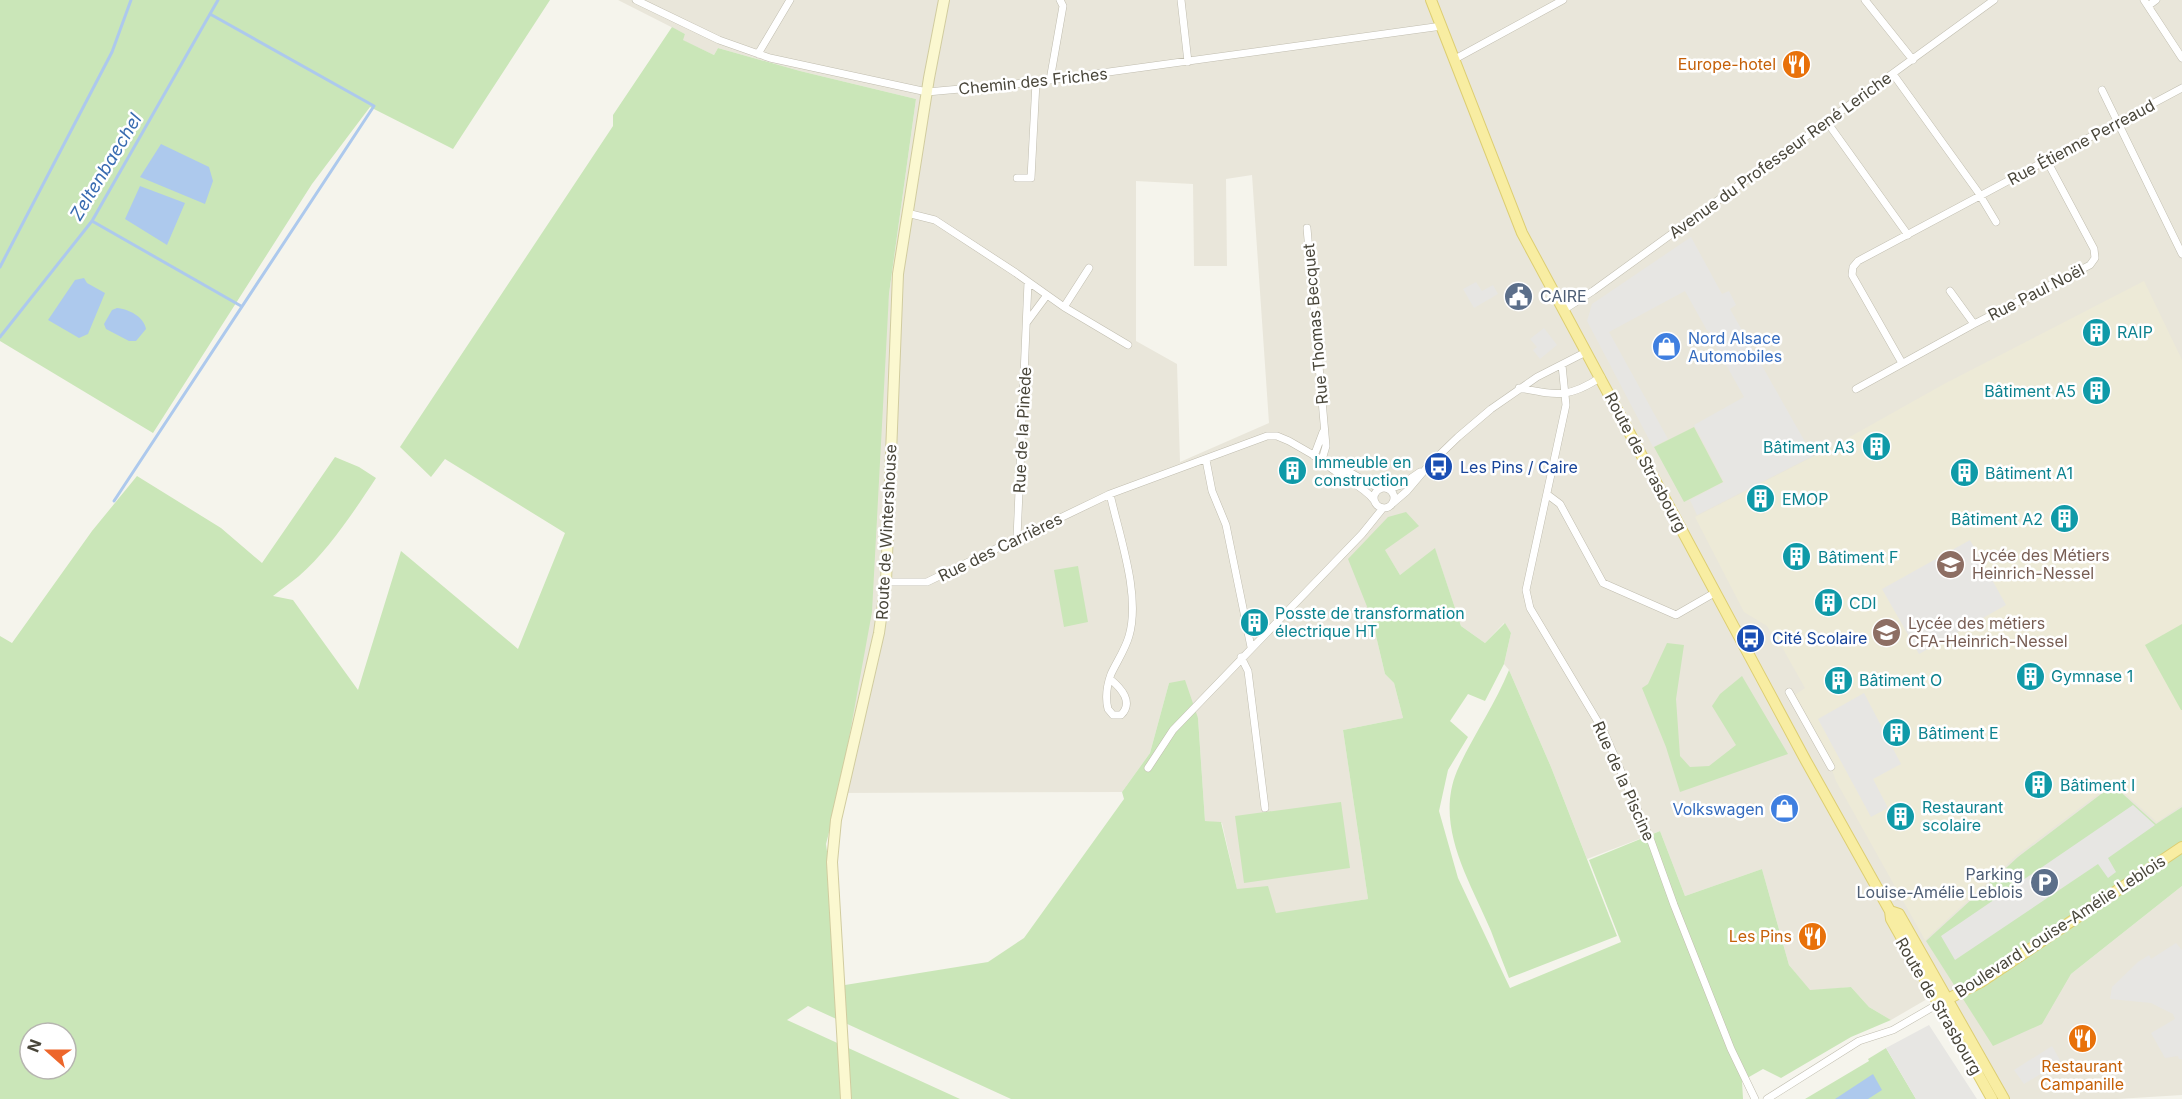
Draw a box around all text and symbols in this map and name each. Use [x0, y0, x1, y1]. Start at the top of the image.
restaurant icon: Europe-hotel [1781, 48, 1813, 80]
place label: Europe-hotel [1678, 54, 1776, 74]
street label: Chemin des Friches [957, 63, 1109, 99]
street label: Avenue du Professeur René Leriche [1665, 68, 1895, 242]
street label: Rue Étienne Perreaud [2004, 95, 2158, 189]
water label: Zeltenbaechel [65, 109, 146, 224]
street label: Rue Thomas Becquet [1298, 243, 1332, 405]
street label: Rue Paul Noël [1984, 259, 2088, 325]
public building icon: CAIRE [1503, 280, 1535, 312]
place label: CAIRE [1540, 286, 1587, 306]
building icon: RAIP [2080, 316, 2112, 348]
place label: RAIP [2117, 322, 2153, 342]
place label: Nord Alsace Automobiles [1688, 328, 1782, 366]
shop icon: Nord Alsace Automobiles [1651, 331, 1683, 363]
street label: Rue de la Pinède [1009, 366, 1035, 494]
building icon: Bâtiment A5 [2081, 375, 2113, 407]
place label: Bâtiment A5 [1984, 381, 2076, 401]
street label: Route de Strasbourg [1601, 389, 1691, 535]
building icon: Bâtiment A3 [1860, 431, 1892, 463]
place label: Bâtiment A3 [1763, 437, 1855, 457]
street label: Route de Wintershouse [871, 444, 901, 620]
bus stop icon: Les Pins / Caire [1423, 451, 1455, 483]
place label: Immeuble en construction [1314, 452, 1411, 490]
building icon: Immeuble en construction [1277, 455, 1309, 487]
place label: Les Pins / Caire [1460, 457, 1578, 477]
building icon: Bâtiment A1 [1948, 457, 1980, 489]
place label: Bâtiment A1 [1985, 463, 2073, 483]
building icon: EMOP [1745, 483, 1777, 515]
place label: EMOP [1782, 489, 1829, 509]
building icon: Bâtiment A2 [2048, 503, 2080, 535]
street label: Rue des Carrières [935, 508, 1065, 586]
place label: Bâtiment A2 [1951, 509, 2043, 529]
building icon: Bâtiment F [1781, 541, 1813, 573]
place label: Lycée des Métiers Heinrich-Nessel [1972, 545, 2110, 583]
place label: Bâtiment F [1818, 547, 1899, 567]
school or university icon: Lycée des Métiers Heinrich-Nessel [1935, 548, 1967, 580]
building icon: CDI [1812, 587, 1844, 619]
place label: CDI [1849, 593, 1877, 613]
place label: Posste de transformation électrique HT [1275, 603, 1465, 641]
building icon: Posste de transformation électrique HT [1238, 606, 1270, 638]
place label: Lycée des métiers CFA-Heinrich-Nessel [1908, 613, 2068, 651]
school or university icon: Lycée des métiers CFA-Heinrich-Nessel [1871, 616, 1903, 648]
bus stop icon: Cité Scolaire [1735, 622, 1767, 654]
place label: Cité Scolaire [1772, 628, 1867, 648]
building icon: Gymnase 1 [2014, 660, 2046, 692]
building icon: Bâtiment O [1822, 664, 1854, 696]
place label: Gymnase 1 [2051, 666, 2133, 686]
place label: Bâtiment O [1859, 670, 1942, 690]
building icon: Bâtiment E [1881, 717, 1913, 749]
street label: Rue de la Piscine [1589, 718, 1659, 844]
place label: Bâtiment E [1918, 723, 1999, 743]
building icon: Bâtiment I [2023, 769, 2055, 801]
place label: Bâtiment I [2060, 775, 2135, 795]
shop icon: Volkswagen [1769, 793, 1801, 825]
place label: Restaurant scolaire [1922, 797, 2003, 835]
place label: Volkswagen [1672, 799, 1764, 819]
building icon: Restaurant scolaire [1885, 800, 1917, 832]
street label: Boulevard Louise-Amélie Leblois [1951, 850, 2169, 1002]
place label: Parking Louise-Amélie Leblois [1857, 864, 2023, 902]
parking icon: Parking Louise-Amélie Leblois [2028, 867, 2060, 899]
restaurant icon: Les Pins [1797, 920, 1829, 952]
place label: Les Pins [1729, 926, 1792, 946]
street label: Route de Strasbourg [1892, 934, 1986, 1078]
north arrow [18, 1021, 78, 1081]
restaurant icon: Restaurant Campanille [2066, 1022, 2098, 1054]
text: N [22, 1036, 46, 1055]
place label: Restaurant Campanille [2040, 1056, 2124, 1094]

